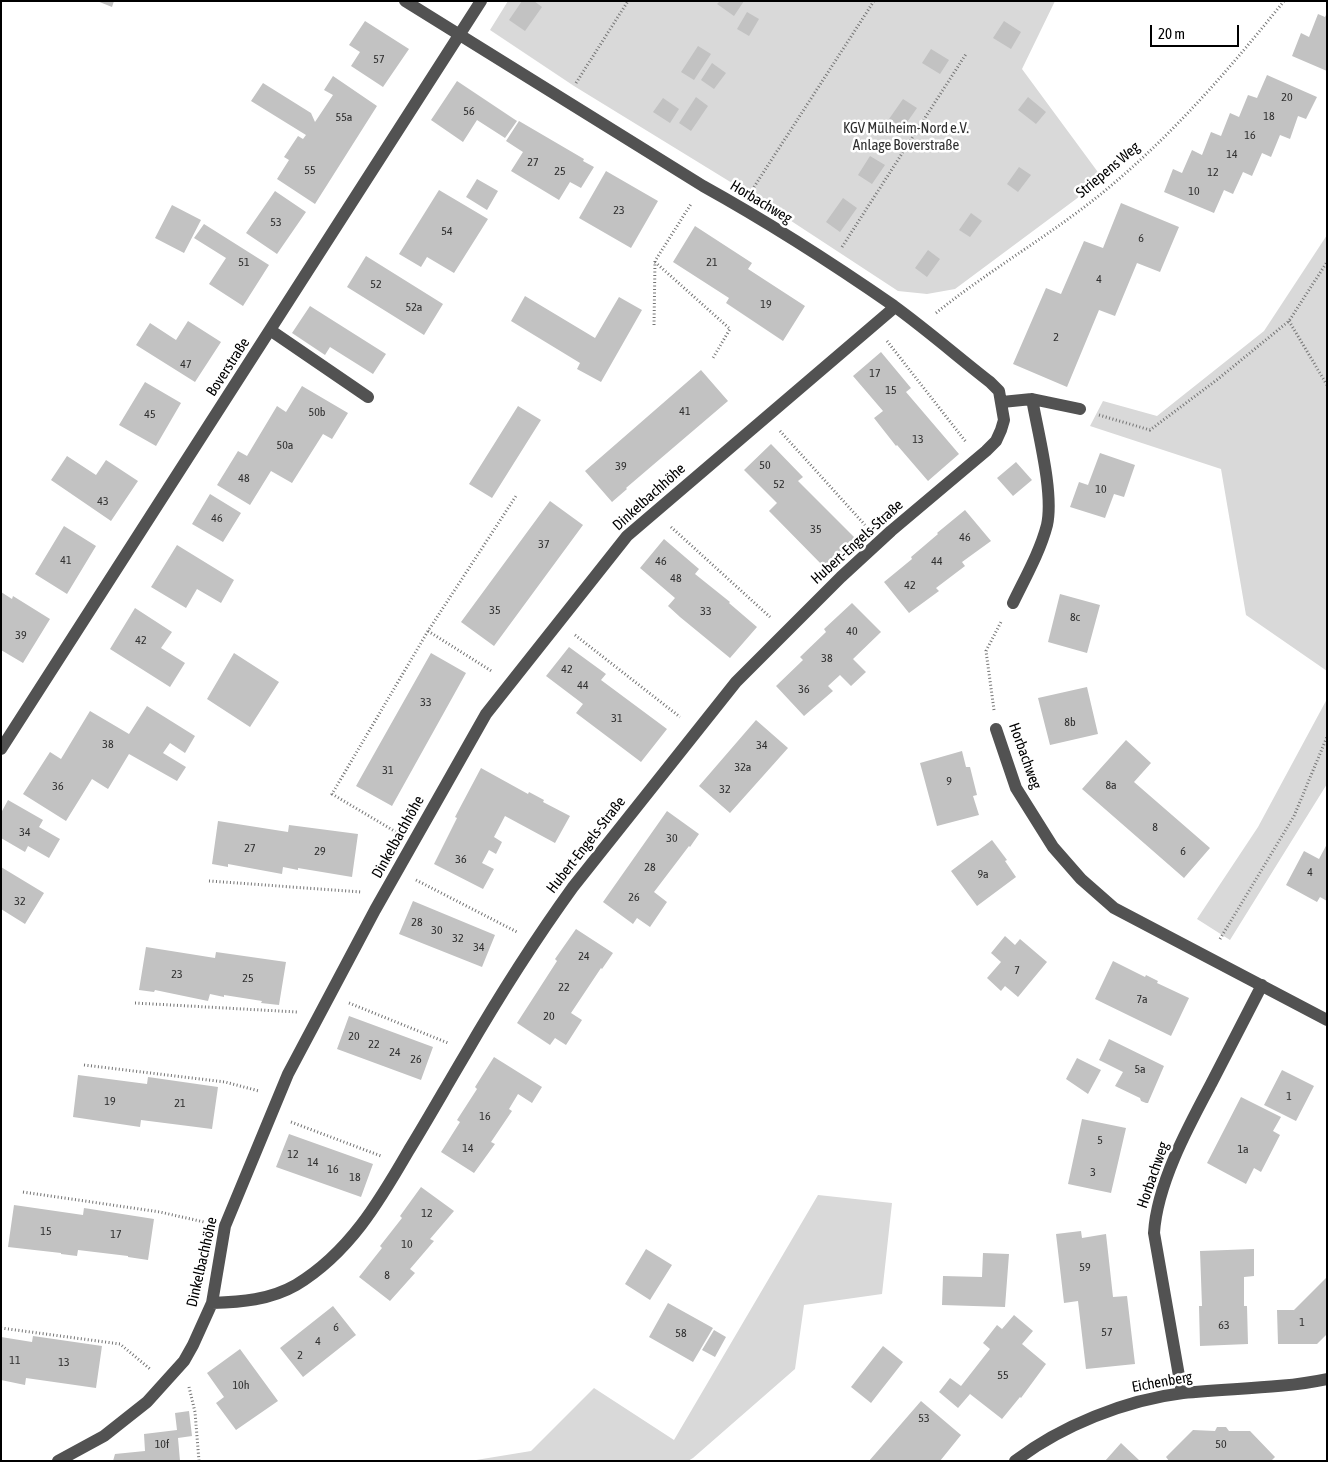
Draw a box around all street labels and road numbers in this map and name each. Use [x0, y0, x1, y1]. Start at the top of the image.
street label: Striepens Weg [1073, 138, 1143, 202]
street label: Horbachweg [727, 176, 795, 228]
street label: Boverstraße [203, 334, 253, 400]
street label: Dinkelbachhöhe [609, 460, 689, 534]
street label: Hubert-Engels-Straße [807, 496, 907, 588]
street label: Horbachweg [1005, 720, 1045, 792]
street label: Dinkelbachhöhe [368, 793, 428, 881]
street label: Hubert-Engels-Straße [543, 793, 629, 897]
street label: Horbachweg [1133, 1139, 1173, 1211]
street label: Dinkelbachhöhe [183, 1215, 221, 1309]
street label: Eichenberg [1130, 1368, 1194, 1396]

